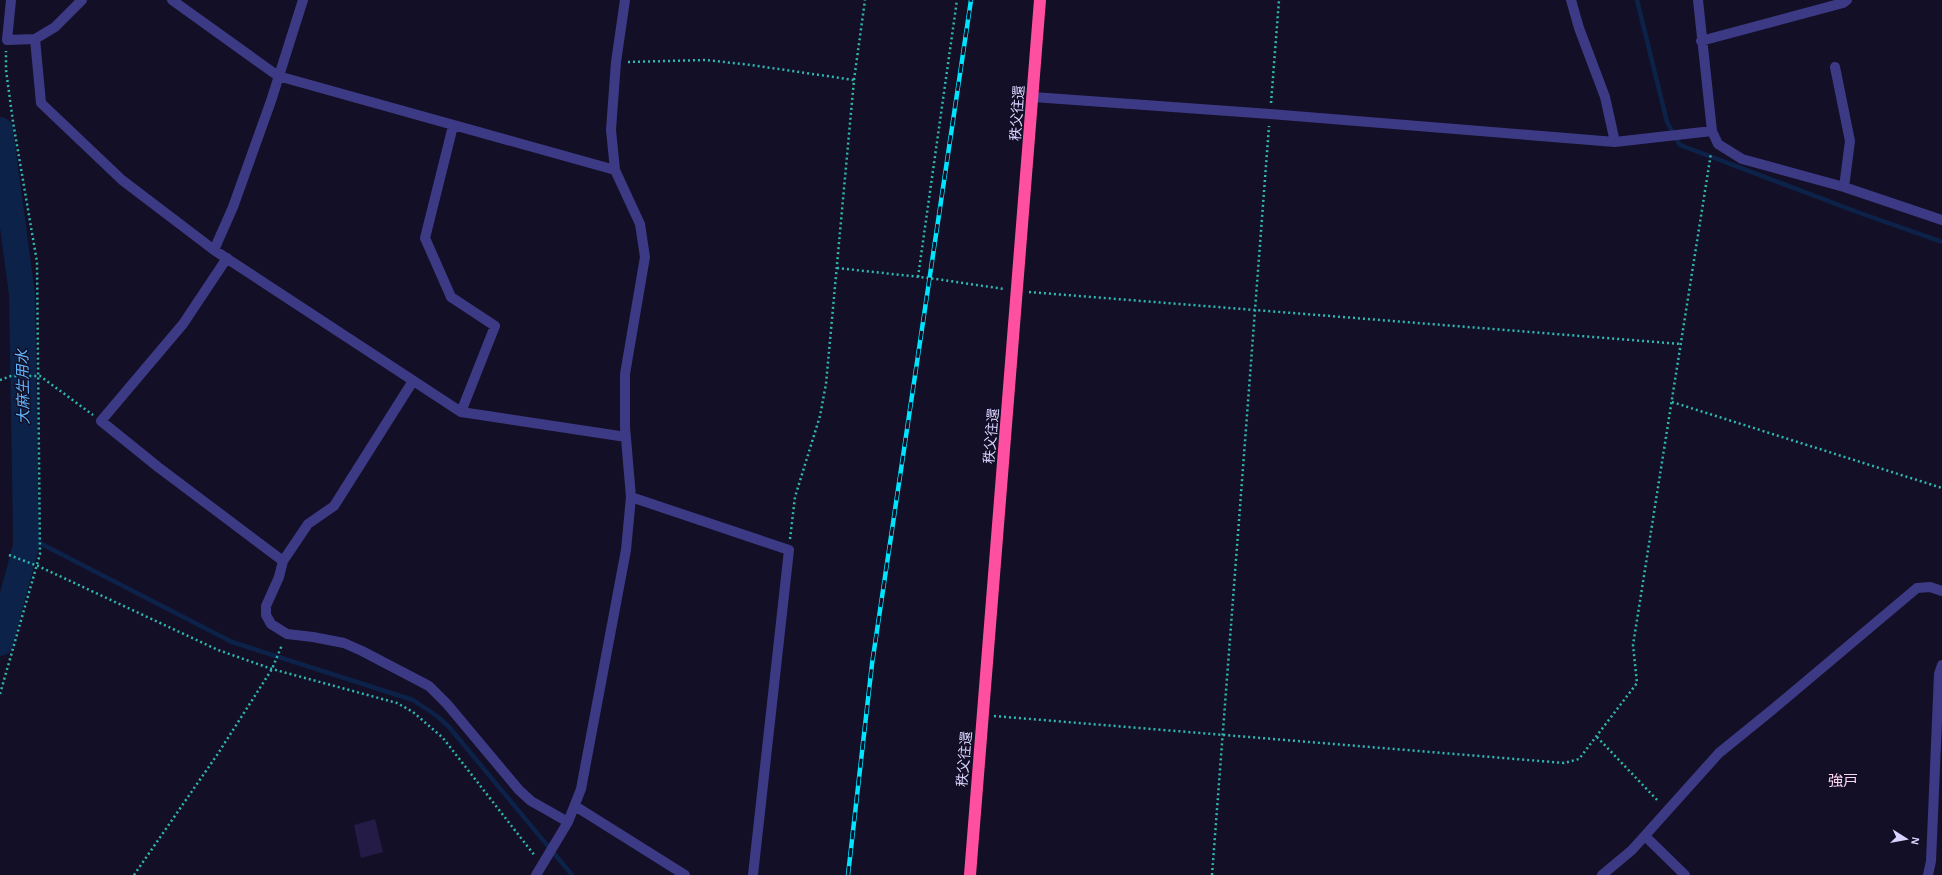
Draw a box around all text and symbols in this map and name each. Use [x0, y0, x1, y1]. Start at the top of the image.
street label: 秩父往還 [1008, 85, 1027, 141]
water label: 大麻生用水 [14, 347, 32, 425]
street label: 秩父往還 [982, 407, 1001, 465]
street label: 秩父往還 [955, 730, 974, 788]
district label: 強戸 [1828, 773, 1858, 789]
north arrow [1886, 819, 1926, 859]
text: N [1909, 836, 1921, 846]

